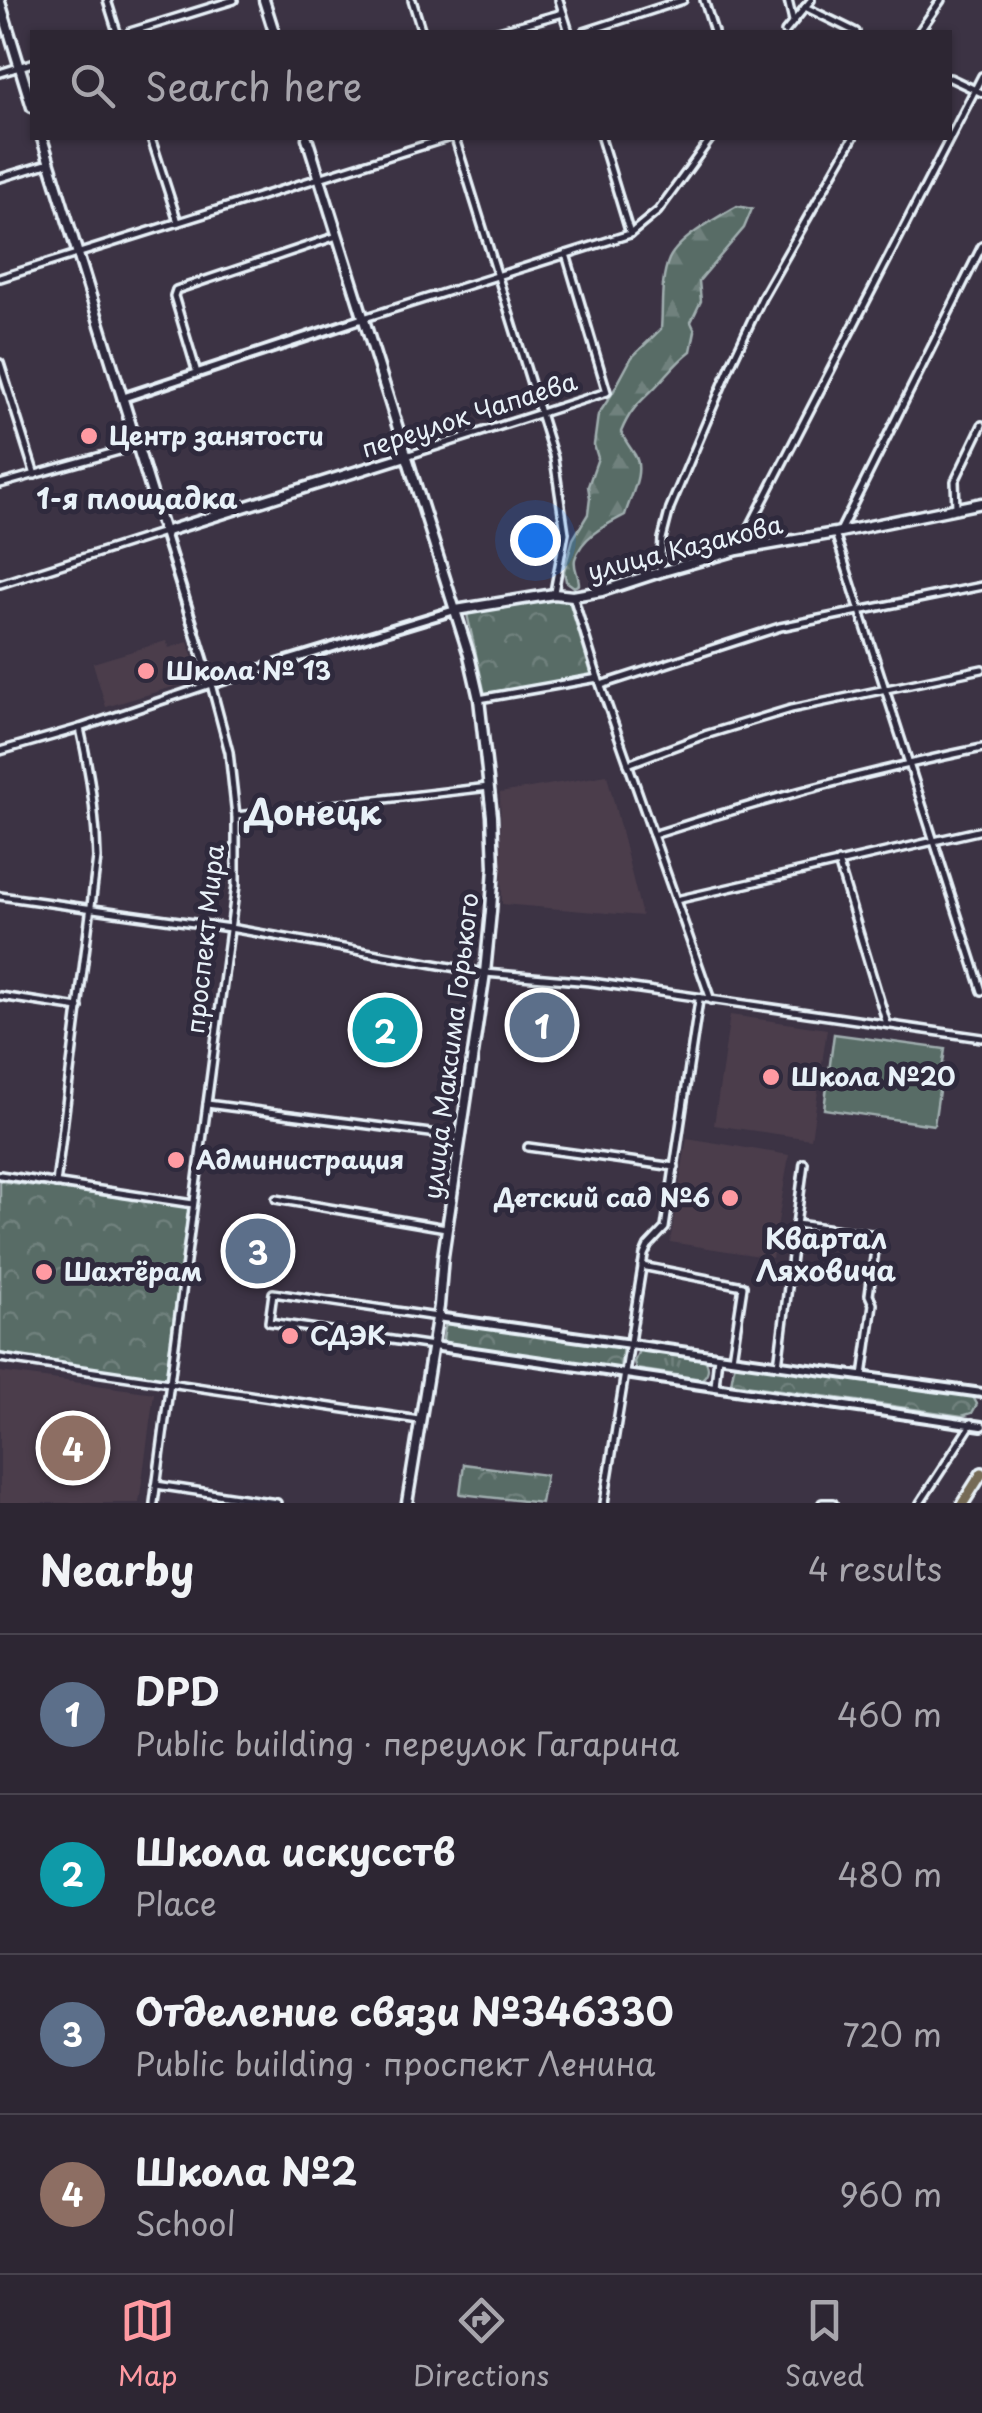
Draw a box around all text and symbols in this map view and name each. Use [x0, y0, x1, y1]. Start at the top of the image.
search box [30, 30, 952, 140]
text: Search here [145, 57, 362, 114]
icon: search [65, 58, 120, 113]
street label: переулок Чапаева [356, 361, 582, 467]
place label: Центр занятости [109, 416, 324, 454]
marker: Центр занятости [78, 425, 100, 447]
district label: 1-я площадка [36, 476, 238, 519]
street label: улица Казакова [583, 504, 787, 590]
your location [510, 515, 561, 566]
place label: Школа № 13 [166, 651, 331, 689]
marker: Школа № 13 [135, 660, 157, 682]
district label: Донецк [243, 784, 382, 837]
street label: проспект Мира [175, 842, 233, 1035]
street label: улица Максима Горького [412, 890, 488, 1201]
pin: 1 [510, 988, 574, 1062]
pin: 2 [352, 992, 418, 1068]
place label: Школа №20 [791, 1057, 956, 1095]
marker: Школа №20 [760, 1066, 782, 1088]
place label: Администрация [196, 1140, 404, 1178]
marker: Администрация [165, 1149, 187, 1171]
place label: Детский сад №6 [493, 1178, 710, 1216]
marker: Детский сад №6 [719, 1187, 741, 1209]
pin: 3 [226, 1214, 290, 1288]
district label: Квартал Ляховича [756, 1216, 896, 1291]
place label: Шахтёрам [64, 1252, 202, 1290]
marker: Шахтёрам [33, 1261, 55, 1283]
place label: СДЭК [310, 1316, 386, 1354]
marker: СДЭК [279, 1325, 301, 1347]
pin: 4 [40, 1410, 106, 1486]
text: Nearby [40, 1537, 194, 1600]
text: 4 results [808, 1544, 942, 1592]
text: DPD [135, 1662, 220, 1719]
text: 1 [65, 1690, 80, 1738]
text: 460 m [837, 1690, 942, 1738]
text: Public building · переулок Гагарина [135, 1719, 679, 1767]
text: Школа искусств [135, 1822, 455, 1879]
text: 2 [61, 1850, 84, 1898]
text: 480 m [837, 1850, 942, 1898]
text: Place [135, 1879, 217, 1927]
text: Отделение связи №346330 [135, 1982, 674, 2039]
text: 3 [62, 2010, 83, 2058]
text: 720 m [842, 2010, 942, 2058]
text: Public building · проспект Ленина [135, 2039, 655, 2087]
text: Школа №2 [135, 2142, 357, 2199]
text: 4 [62, 2170, 83, 2218]
text: 960 m [839, 2170, 942, 2218]
text: School [135, 2199, 236, 2247]
tab: Map [118, 2293, 178, 2396]
tab: Directions [413, 2293, 549, 2396]
tab: Saved [785, 2293, 864, 2396]

